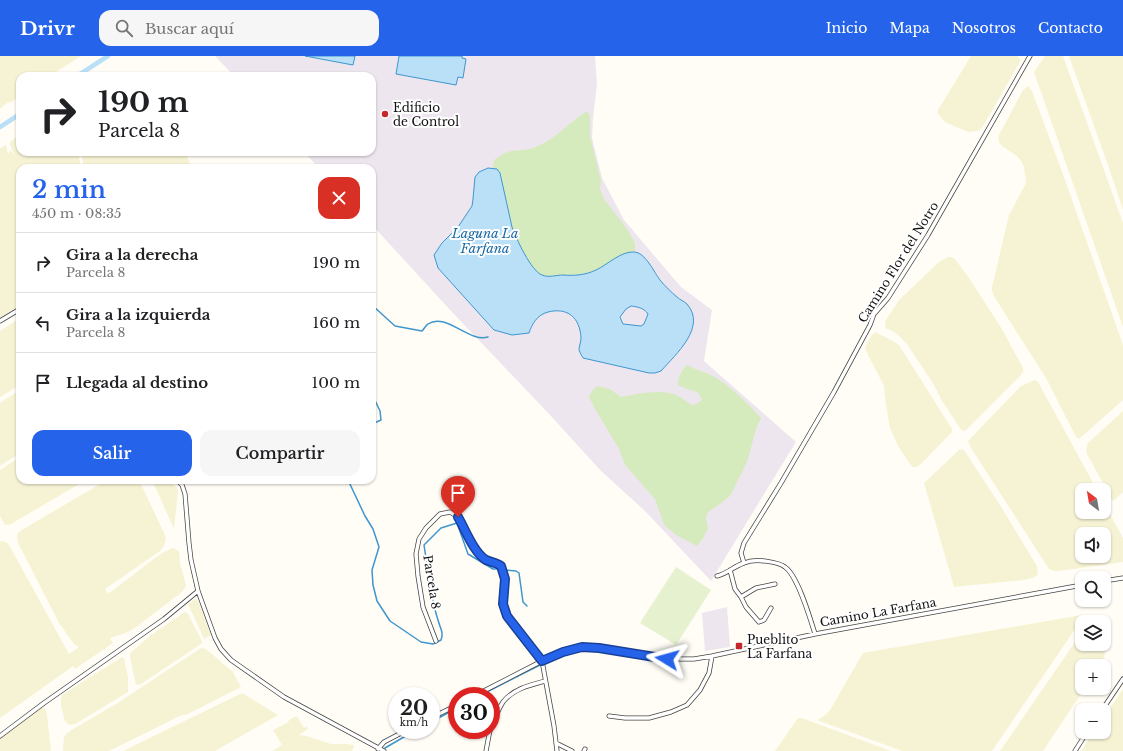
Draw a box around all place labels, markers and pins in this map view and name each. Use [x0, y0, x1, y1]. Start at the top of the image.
place label: Edificio de Control [393, 100, 459, 129]
marker: Edificio de Control [380, 109, 390, 119]
pin [441, 476, 475, 517]
place label: Pueblito La Farfana [747, 632, 813, 661]
marker: Pueblito La Farfana [734, 641, 744, 651]

